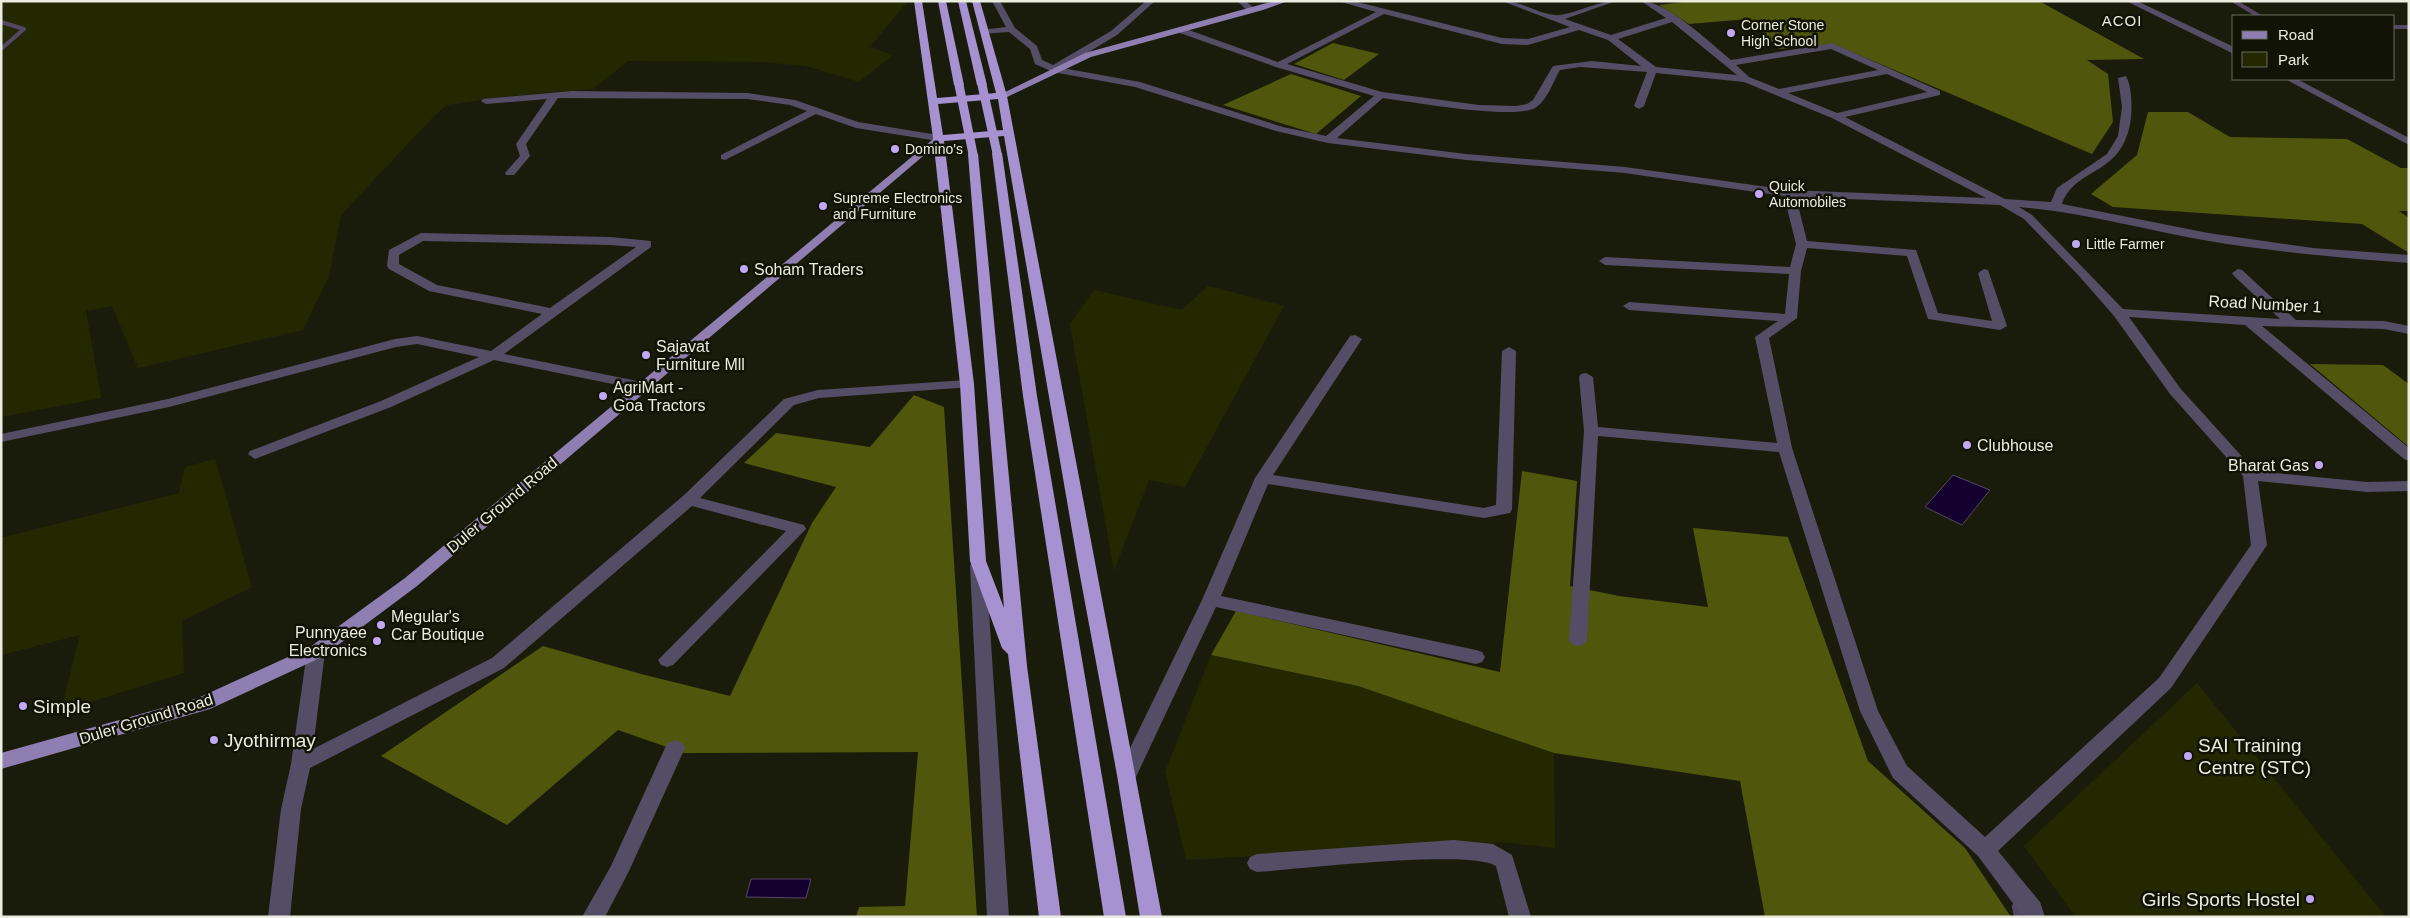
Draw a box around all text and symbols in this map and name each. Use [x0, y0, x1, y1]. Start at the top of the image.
district label: ACOI [2102, 12, 2142, 29]
legend [2232, 15, 2395, 80]
place label: Corner Stone High School [1741, 17, 1824, 49]
text: Road [2278, 26, 2314, 43]
marker: Corner Stone High School [1725, 27, 1737, 39]
text: Park [2278, 51, 2309, 68]
place label: Domino's [905, 141, 963, 157]
marker: Domino's [889, 143, 901, 155]
place label: Quick Automobiles [1769, 178, 1846, 210]
marker: Quick Automobiles [1753, 188, 1765, 200]
place label: Supreme Electronics and Furniture [833, 190, 962, 222]
marker: Supreme Electronics and Furniture [817, 200, 829, 212]
place label: Little Farmer [2086, 236, 2165, 252]
marker: Little Farmer [2070, 238, 2082, 250]
place label: Soham Traders [754, 261, 863, 278]
marker: Soham Traders [738, 263, 750, 275]
street label: Road Number 1 [2208, 293, 2322, 315]
place label: Sajavat Furniture Mll [656, 338, 745, 373]
marker: Sajavat Furniture Mll [640, 349, 652, 361]
place label: AgriMart - Goa Tractors [613, 379, 705, 414]
marker: AgriMart - Goa Tractors [597, 390, 609, 402]
place label: Clubhouse [1977, 437, 2054, 454]
marker: Clubhouse [1961, 439, 1973, 451]
street label: Duler Ground Road [443, 454, 561, 556]
place label: Bharat Gas [2228, 457, 2309, 474]
marker: Bharat Gas [2313, 459, 2325, 471]
place label: Megular's Car Boutique [391, 608, 484, 643]
marker: Megular's Car Boutique [375, 619, 387, 631]
place label: Punnyaee Electronics [289, 624, 367, 659]
marker: Punnyaee Electronics [371, 635, 383, 647]
street label: Duler Ground Road [77, 691, 215, 747]
place label: Simple [33, 696, 91, 717]
marker: Simple [17, 700, 29, 712]
place label: Jyothirmay [224, 730, 316, 751]
marker: Jyothirmay [208, 734, 220, 746]
place label: SAI Training Centre (STC) [2198, 735, 2311, 778]
marker: SAI Training Centre (STC) [2182, 750, 2194, 762]
place label: Girls Sports Hostel [2142, 889, 2300, 910]
marker: Girls Sports Hostel [2304, 893, 2316, 905]

